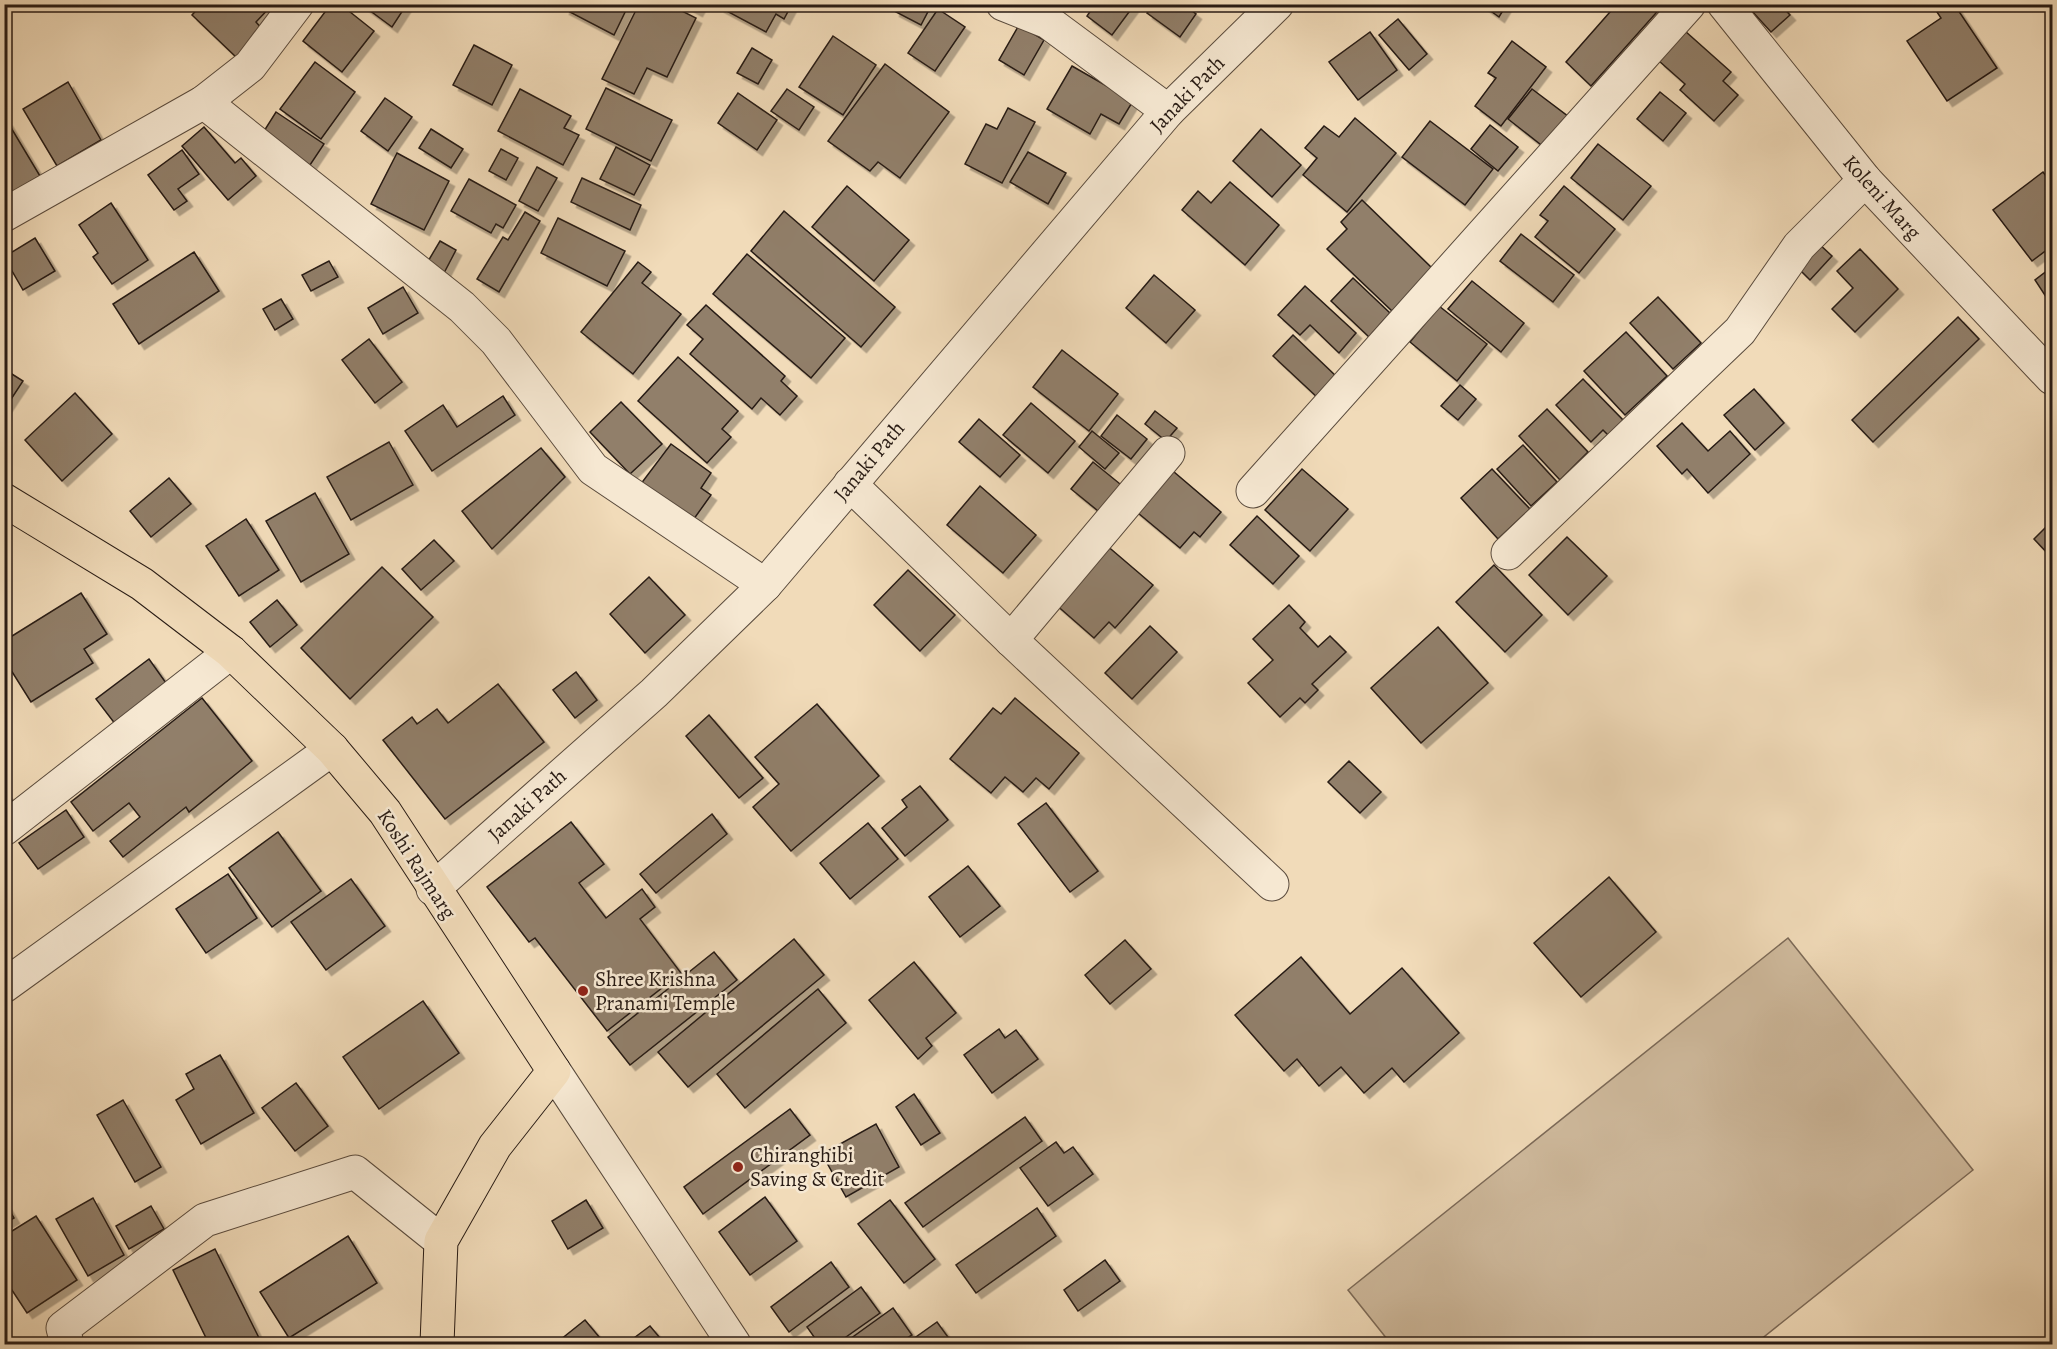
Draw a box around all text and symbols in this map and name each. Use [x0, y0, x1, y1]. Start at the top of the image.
street label: Janaki Path [1143, 49, 1231, 139]
street label: Koleni Marg [1836, 149, 1928, 246]
street label: Janaki Path [827, 415, 911, 507]
street label: Janaki Path [482, 762, 572, 848]
street label: Koshi Rajmarg [371, 804, 463, 925]
place label: Shree Krishna Pranami Temple [595, 965, 736, 1017]
marker: Shree Krishna Pranami Temple [576, 984, 590, 998]
place label: Chiranghibi Saving & Credit [750, 1141, 885, 1193]
marker: Chiranghibi Saving & Credit [731, 1160, 745, 1174]

